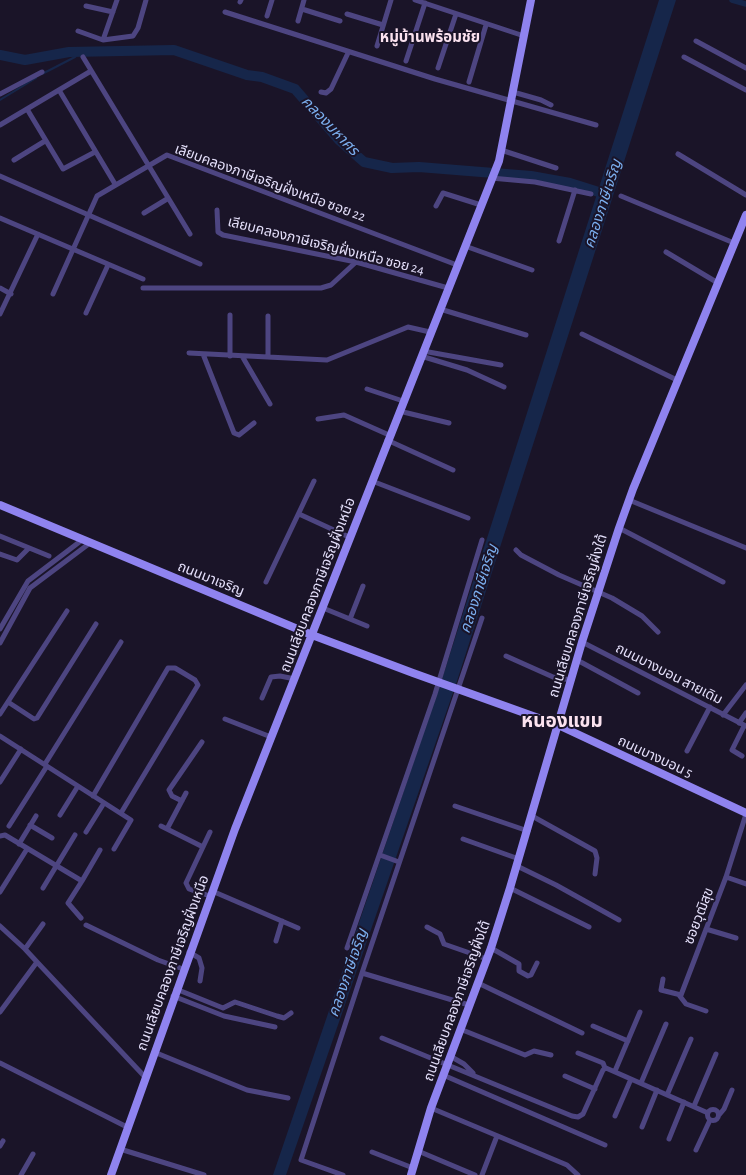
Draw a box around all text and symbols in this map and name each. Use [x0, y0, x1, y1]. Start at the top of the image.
district label: หมู่บ้านพร้อมชัย [380, 28, 480, 46]
water label: คลองมหาศร [297, 93, 363, 159]
street label: เลียบคลองภาษีเจริญฝั่งเหนือ ซอย 22 [172, 141, 368, 225]
water label: คลองภาษีเจริญ [580, 157, 626, 251]
street label: เลียบคลองภาษีเจริญฝั่งเหนือ ซอย 24 [226, 213, 426, 279]
street label: ถนนเลียบคลองภาษีเจริญฝั่งเหนือ [277, 495, 359, 675]
street label: ถนนเลียบคลองภาษีเจริญฝั่งใต้ [545, 532, 611, 700]
water label: คลองภาษีเจริญ [456, 542, 502, 636]
street label: ถนนมาเจริญ [175, 558, 247, 600]
street label: ถนนบางบอน สายเดิม [613, 640, 725, 708]
district label: หนองแขม [521, 710, 603, 732]
street label: ถนนบางบอน 5 [615, 732, 695, 782]
street label: ถนนเลียบคลองภาษีเจริญฝั่งเหนือ [133, 873, 213, 1053]
street label: ซอยวุฒิสุข [681, 885, 717, 947]
street label: ถนนเลียบคลองภาษีเจริญฝั่งใต้ [420, 918, 494, 1084]
water label: คลองภาษีเจริญ [324, 927, 372, 1019]

